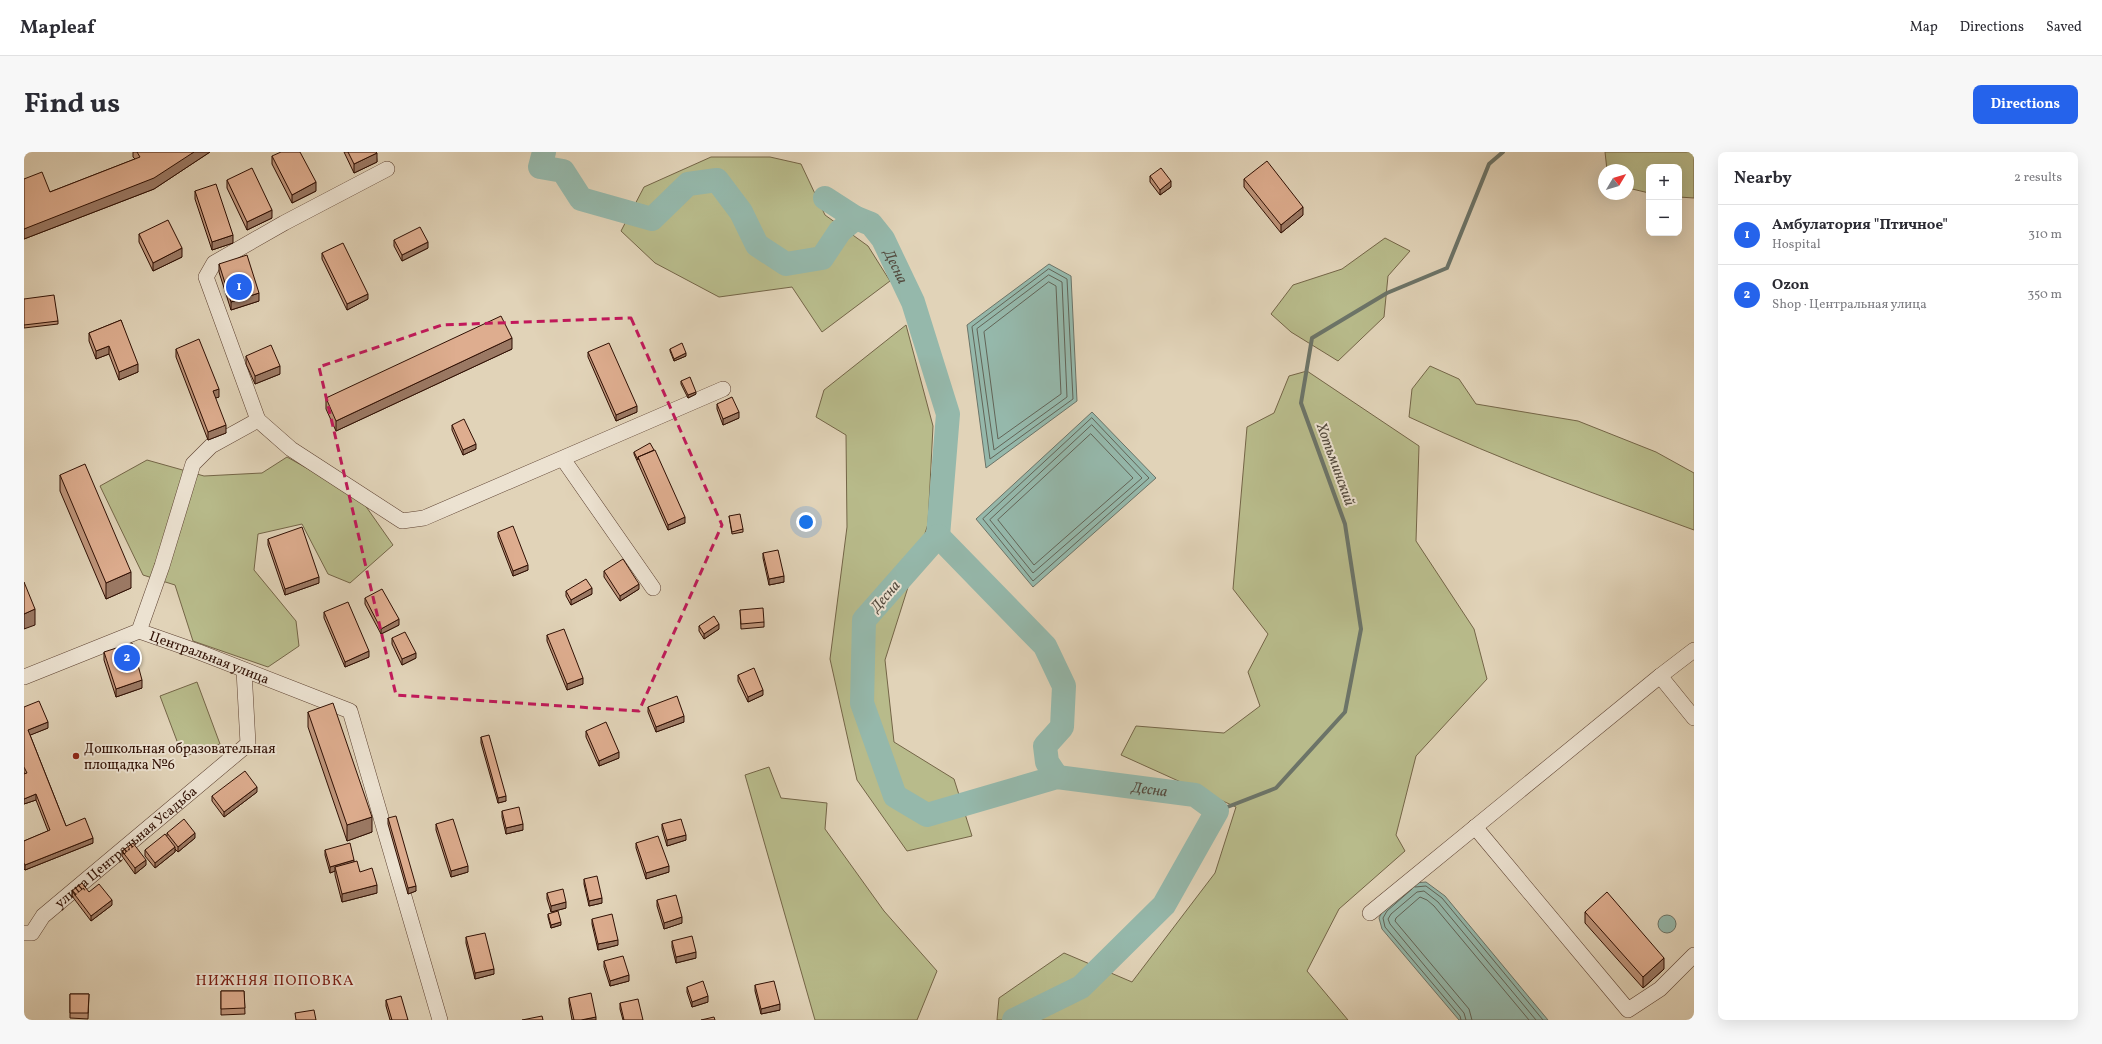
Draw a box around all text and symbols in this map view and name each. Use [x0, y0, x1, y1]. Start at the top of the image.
text: Mapleaf [20, 15, 95, 41]
text: Map [1910, 18, 1938, 37]
text: Directions [1960, 18, 2024, 37]
text: Saved [2046, 18, 2082, 37]
text: Find us [24, 85, 120, 124]
button: Directions [1973, 85, 2078, 124]
north arrow [1598, 164, 1634, 200]
map controls [1646, 164, 1682, 236]
button: + [1646, 164, 1682, 200]
text: Nearby [1734, 167, 1792, 190]
text: 2 results [2014, 169, 2062, 187]
button: − [1646, 200, 1682, 236]
text: Амбулатория "Птичное" [1772, 215, 1948, 236]
text: 1 [1744, 226, 1750, 244]
text: 310 m [2028, 226, 2062, 244]
text: Hospital [1772, 236, 1821, 254]
water label: Десна [877, 245, 912, 288]
pin: 1 [226, 272, 252, 302]
text: Ozon [1772, 275, 1809, 296]
text: 2 [1744, 286, 1750, 304]
text: 350 m [2027, 286, 2062, 304]
text: Shop · Центральная улица [1772, 296, 1927, 314]
water label: Хотьминский [1310, 419, 1359, 509]
your location [796, 512, 816, 532]
water label: Десна [866, 577, 906, 618]
street label: Центральная улица [146, 627, 272, 690]
pin: 2 [114, 643, 140, 673]
place label: Дошкольная образовательная площадка №6 [84, 740, 276, 775]
marker: Дошкольная образовательная площадка №6 [71, 751, 81, 761]
water label: Десна [1129, 778, 1169, 803]
street label: улица Центральная Усадьба [51, 783, 202, 913]
district label: НИЖНЯЯ ПОПОВКА [195, 971, 355, 992]

